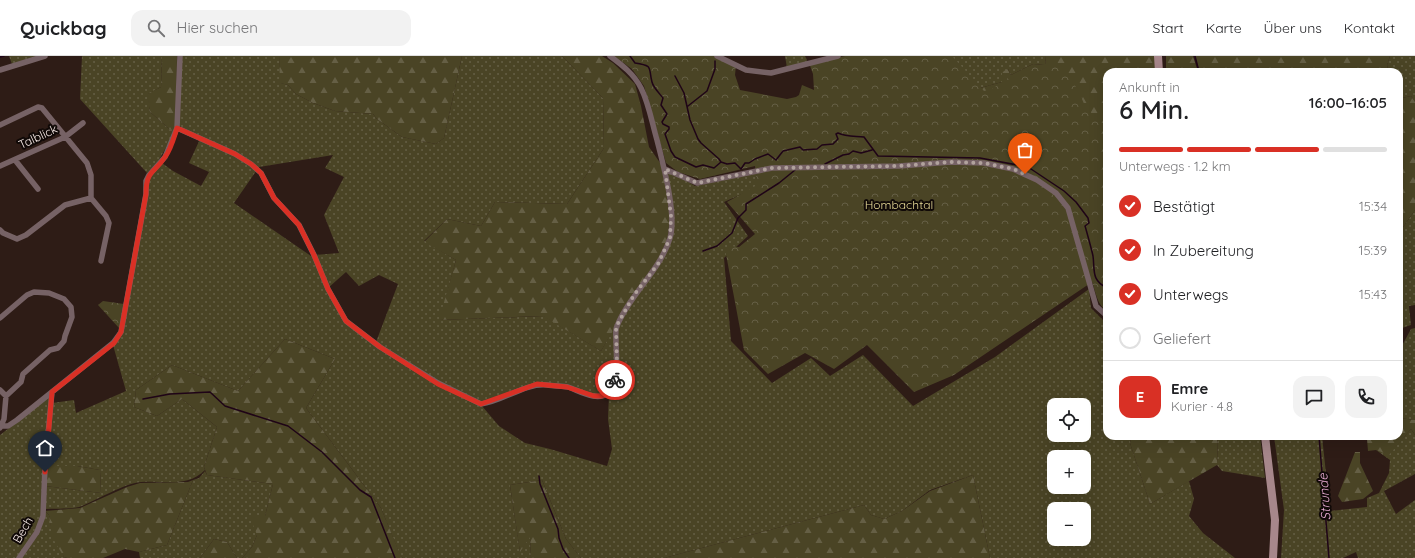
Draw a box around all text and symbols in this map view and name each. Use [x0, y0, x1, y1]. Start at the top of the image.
search box [131, 10, 411, 46]
text: Quickbag [20, 16, 107, 40]
icon: search [145, 17, 167, 39]
text: Hier suchen [177, 18, 258, 37]
text: Start [1152, 19, 1184, 37]
text: Karte [1206, 19, 1242, 37]
text: Über uns [1264, 19, 1322, 37]
text: Kontakt [1344, 19, 1395, 37]
text: Ankunft in [1119, 79, 1180, 95]
text: 6 Min. [1119, 93, 1189, 126]
text: 16:00–16:05 [1309, 93, 1387, 112]
street label: Talblick [16, 121, 60, 152]
pin [1008, 133, 1042, 174]
icon: bag [1014, 139, 1036, 161]
text: Unterwegs · 1.2 km [1119, 158, 1231, 174]
icon: check [1119, 195, 1141, 217]
park label: Hombachtal [865, 197, 933, 212]
text: Bestätigt [1153, 197, 1215, 216]
text: 15:34 [1359, 198, 1387, 214]
icon: check [1119, 239, 1141, 261]
text: In Zubereitung [1153, 241, 1254, 260]
text: 15:39 [1359, 242, 1387, 258]
icon: check [1119, 283, 1141, 305]
text: Unterwegs [1153, 285, 1228, 304]
text: 15:43 [1359, 286, 1387, 302]
text: Geliefert [1153, 329, 1211, 348]
courier [595, 360, 635, 400]
icon: bike [604, 369, 626, 391]
button: chat [1293, 376, 1335, 418]
button: phone [1345, 376, 1387, 418]
text: Emre [1171, 379, 1208, 398]
text: E [1136, 387, 1144, 406]
map controls [1047, 398, 1091, 546]
button: locate [1047, 398, 1091, 442]
text: Kurier · 4.8 [1171, 398, 1233, 414]
pin [28, 431, 62, 472]
icon: home [34, 437, 56, 459]
button: + [1047, 450, 1091, 494]
water label: Strunde [1314, 472, 1334, 521]
button: − [1047, 502, 1091, 546]
street label: Bech [9, 514, 36, 545]

